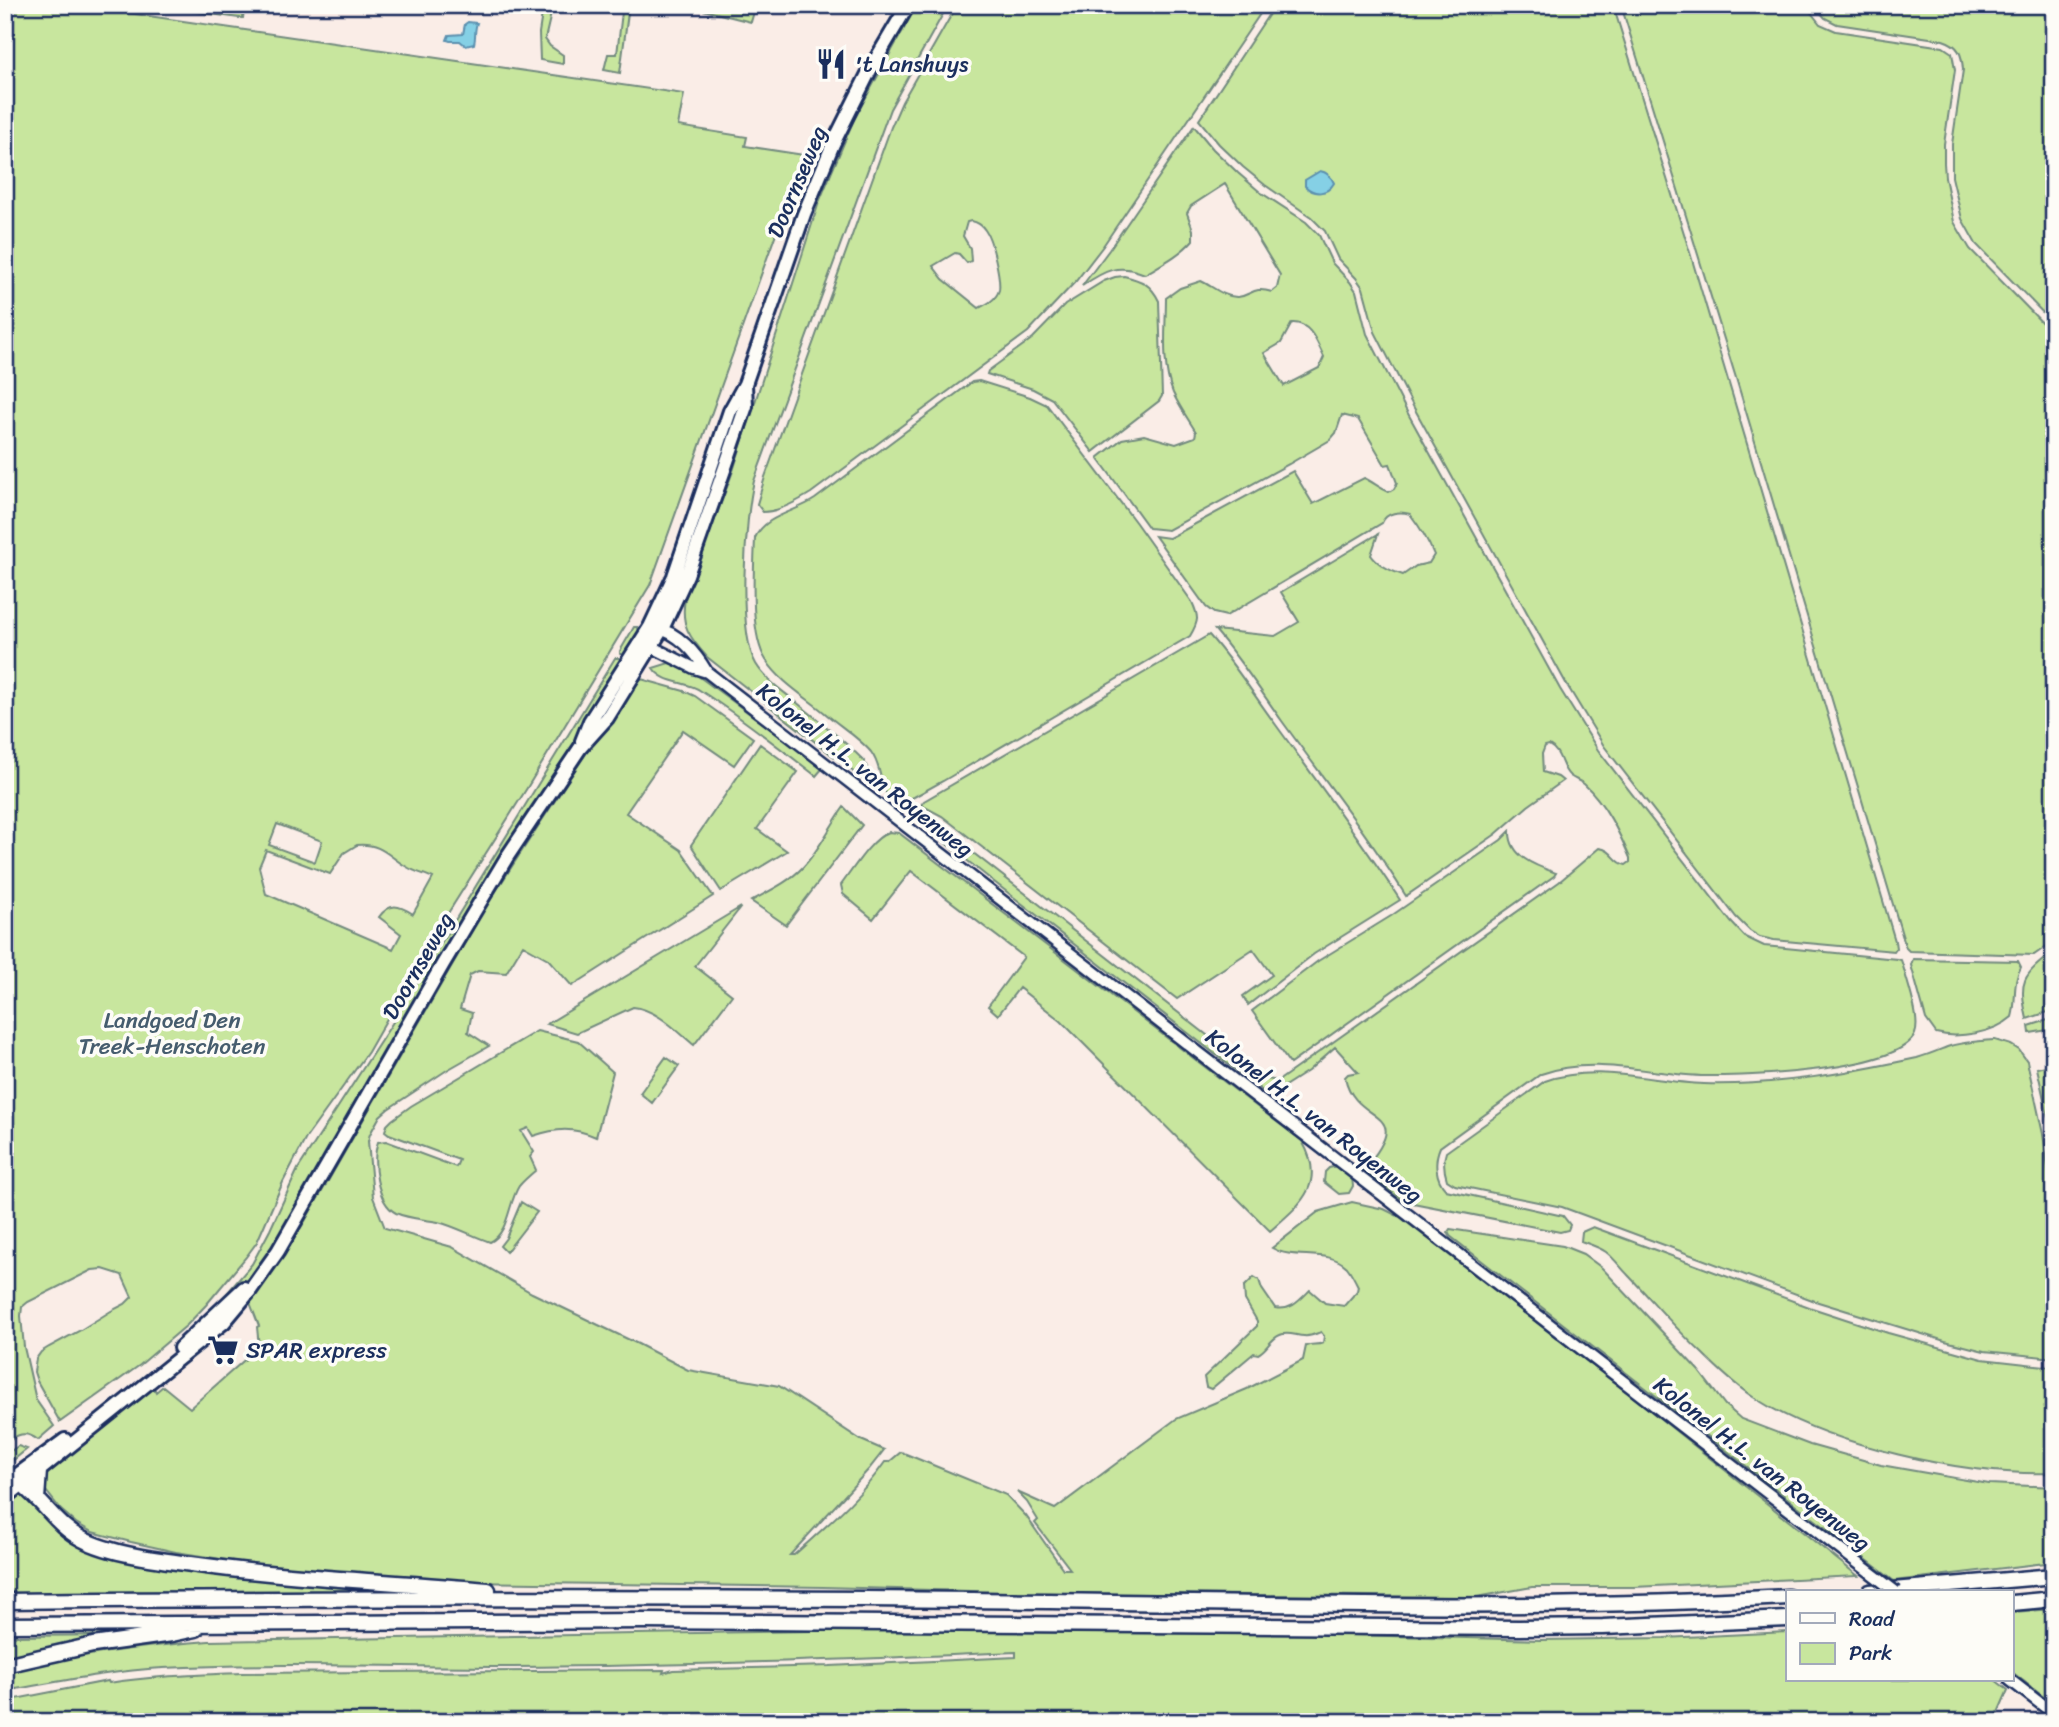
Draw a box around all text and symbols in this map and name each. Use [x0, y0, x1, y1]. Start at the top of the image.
place label: 't Lanshuys [854, 44, 969, 85]
restaurant icon: 't Lanshuys [814, 47, 848, 81]
street label: Doornseweg [755, 119, 839, 245]
street label: Kolonel H.L. van Royenweg [747, 671, 983, 869]
street label: Doornseweg [371, 904, 466, 1028]
park label: Landgoed Den Treek-Henschoten [79, 1000, 265, 1067]
street label: Kolonel H.L. van Royenweg [1196, 1017, 1432, 1215]
place label: SPAR express [246, 1330, 387, 1371]
supermarket icon: SPAR express [206, 1333, 240, 1367]
street label: Kolonel H.L. van Royenweg [1644, 1365, 1880, 1563]
legend [1786, 1590, 2014, 1682]
text: Road [1849, 1600, 1896, 1638]
text: Park [1849, 1634, 1892, 1672]

